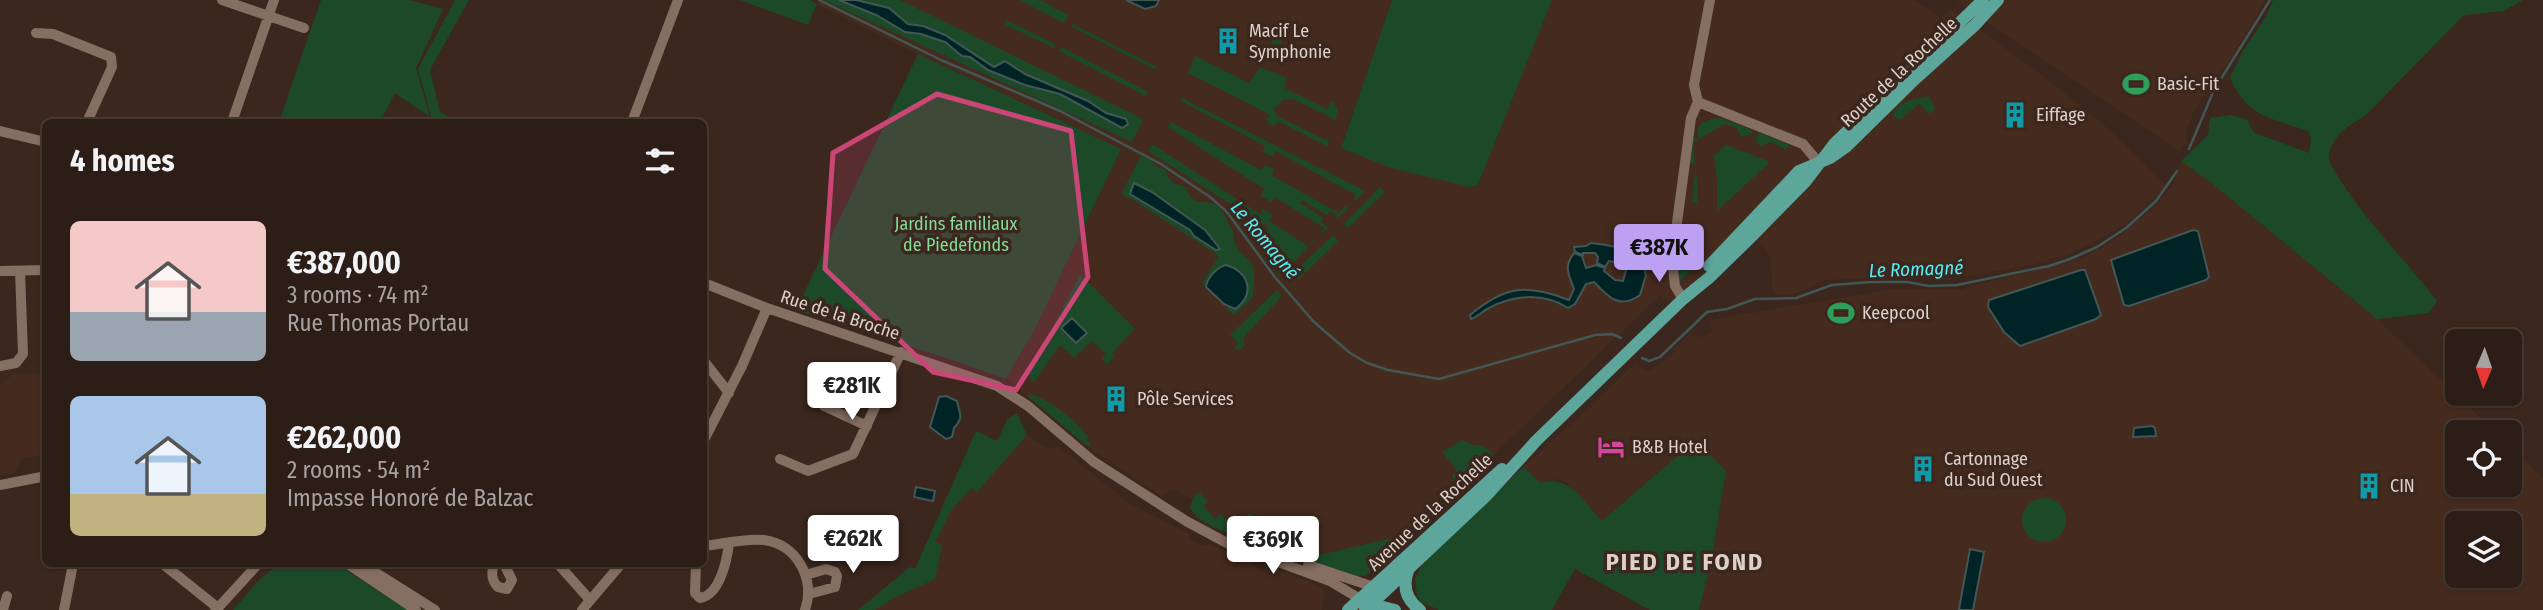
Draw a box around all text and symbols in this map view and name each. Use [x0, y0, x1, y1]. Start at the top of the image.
street label: Route de la Rochelle [1836, 12, 1962, 132]
place label: Macif Le Symphonie [1249, 20, 1331, 63]
building icon: Macif Le Symphonie [1213, 26, 1243, 56]
sports icon: Basic-Fit [2121, 69, 2151, 99]
place label: Basic-Fit [2157, 73, 2219, 95]
building icon: Eiffage [2000, 100, 2030, 130]
place label: Eiffage [2036, 104, 2085, 126]
icon: filters [641, 142, 679, 180]
text: 4 homes [70, 143, 175, 179]
water label: Le Romagné [1226, 196, 1304, 284]
park label: Jardins familiaux de Piedefonds [895, 213, 1018, 256]
pin: €387K [1610, 224, 1708, 284]
text: €387K [1630, 233, 1688, 261]
text: €387,000 [287, 245, 401, 281]
icon: home [126, 249, 210, 333]
water label: Le Romagné [1868, 256, 1964, 282]
text: 3 rooms · 74 m² [287, 281, 429, 309]
street label: Rue de la Broche [778, 285, 902, 345]
sports icon: Keepcool [1826, 298, 1856, 328]
place label: Keepcool [1862, 302, 1930, 324]
text: Rue Thomas Portau [287, 309, 469, 337]
north arrow [2445, 329, 2522, 406]
map controls [2445, 329, 2522, 588]
pin: €281K [803, 362, 901, 422]
text: €281K [823, 371, 881, 399]
building icon: Pôle Services [1101, 384, 1131, 414]
place label: Pôle Services [1137, 388, 1234, 410]
text: €262,000 [287, 420, 401, 456]
button: locate [2445, 420, 2522, 497]
icon: home [126, 424, 210, 508]
hotel icon: B&B Hotel [1596, 432, 1626, 462]
place label: B&B Hotel [1632, 436, 1708, 458]
place label: Cartonnage du Sud Ouest [1944, 448, 2043, 491]
street label: Avenue de la Rochelle [1363, 449, 1497, 575]
building icon: Cartonnage du Sud Ouest [1908, 454, 1938, 484]
text: 2 rooms · 54 m² [287, 456, 430, 484]
building icon: CIN [2354, 471, 2384, 501]
place label: CIN [2390, 475, 2415, 497]
text: Impasse Honoré de Balzac [287, 484, 533, 512]
button: layers [2445, 511, 2522, 588]
pin: €262K [804, 516, 902, 575]
pin: €369K [1224, 516, 1322, 576]
text: €262K [824, 524, 882, 552]
text: €369K [1243, 525, 1303, 553]
district label: PIED DE FOND [1606, 548, 1764, 576]

